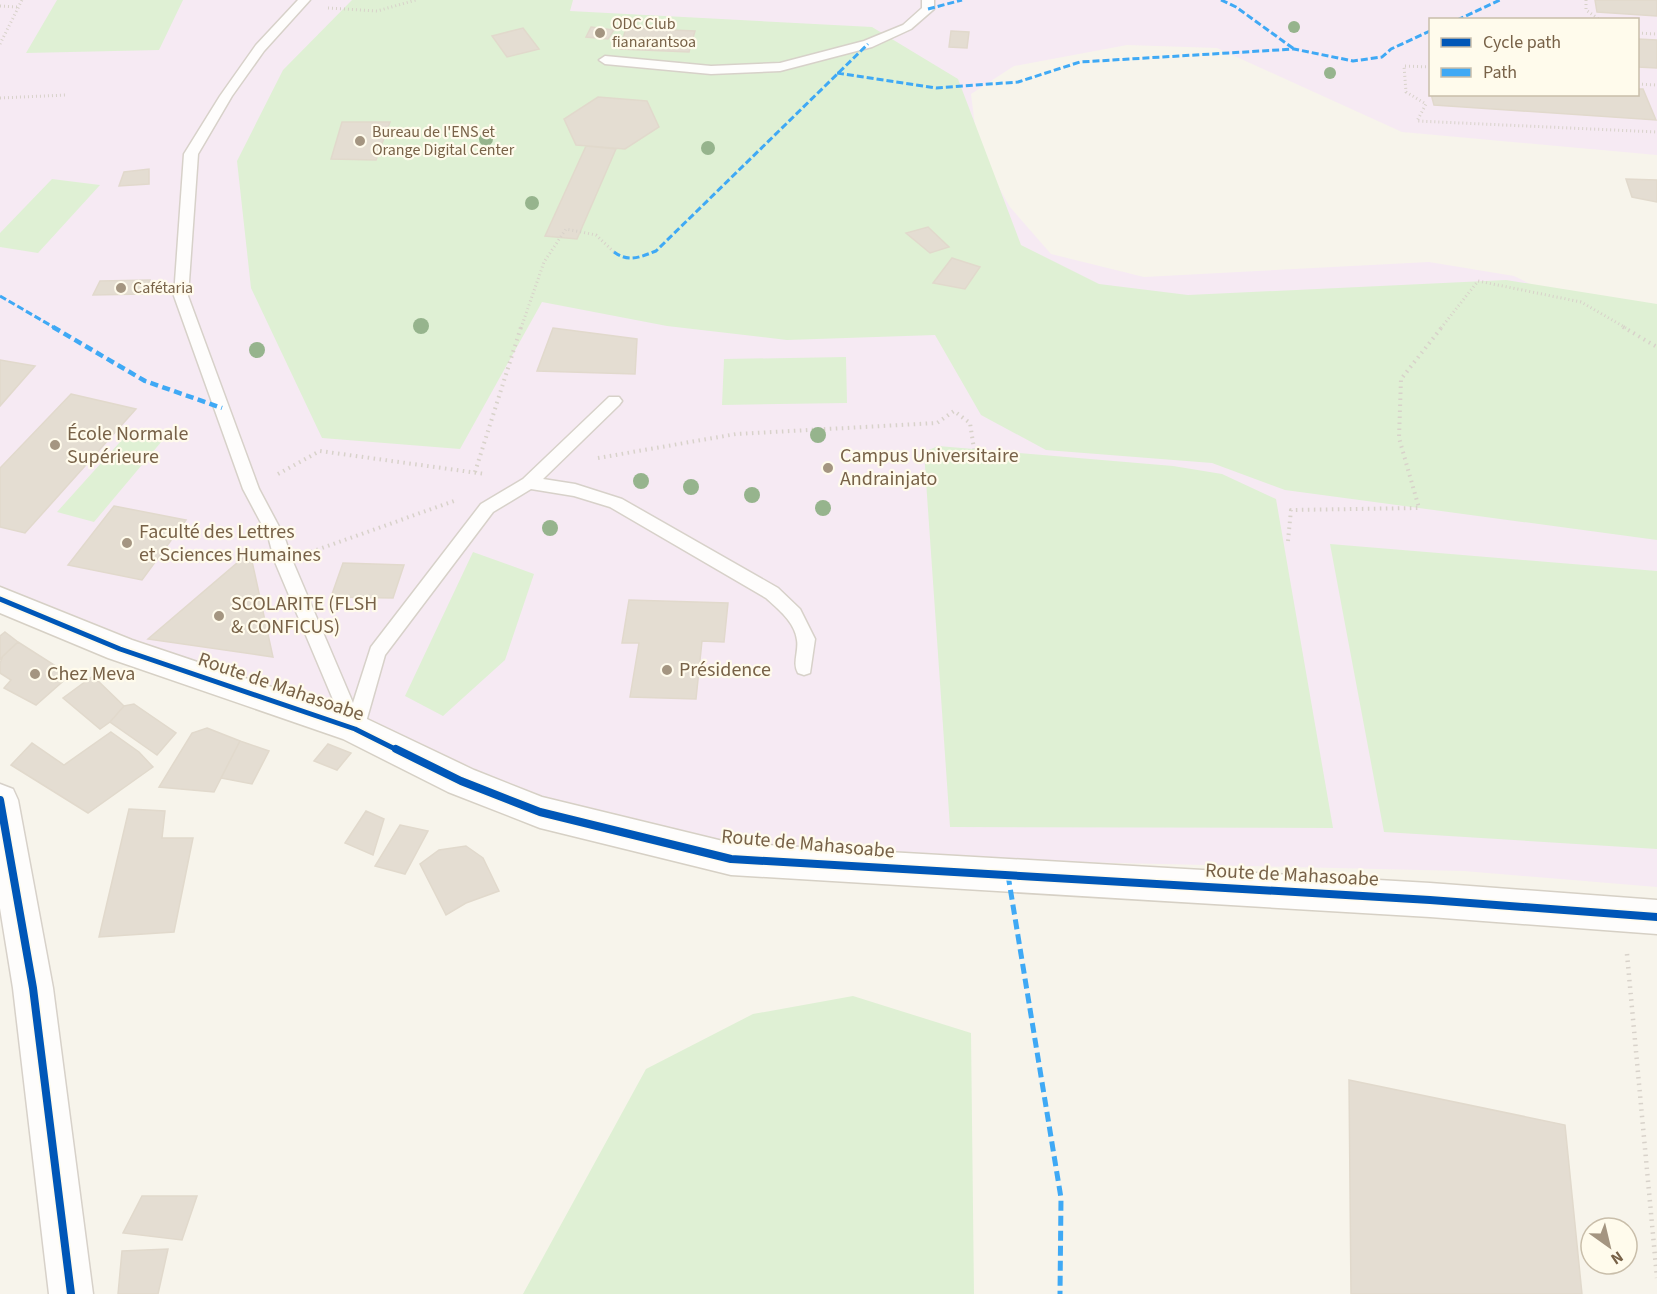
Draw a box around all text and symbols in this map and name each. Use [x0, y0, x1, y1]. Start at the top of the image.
place label: ODC Club fianarantsoa [612, 13, 696, 53]
legend [1429, 18, 1639, 96]
marker: ODC Club fianarantsoa [593, 26, 607, 40]
text: Cycle path [1483, 30, 1561, 55]
text: Path [1483, 60, 1517, 85]
place label: Bureau de l'ENS et Orange Digital Center [372, 121, 515, 161]
marker: Bureau de l'ENS et Orange Digital Center [353, 134, 367, 148]
place label: Cafétaria [133, 277, 193, 299]
marker: Cafétaria [114, 281, 128, 295]
place label: École Normale Supérieure [67, 420, 188, 471]
marker: École Normale Supérieure [48, 438, 62, 452]
place label: Campus Universitaire Andrainjato [840, 442, 1019, 493]
marker: Campus Universitaire Andrainjato [821, 461, 835, 475]
place label: Faculté des Lettres et Sciences Humaines [139, 518, 321, 569]
marker: Faculté des Lettres et Sciences Humaines [120, 536, 134, 550]
place label: SCOLARITE (FLSH & CONFICUS) [231, 590, 377, 641]
marker: SCOLARITE (FLSH & CONFICUS) [212, 609, 226, 623]
street label: Route de Mahasoabe [194, 645, 368, 729]
place label: Présidence [679, 656, 771, 684]
place label: Chez Meva [47, 660, 135, 688]
marker: Présidence [660, 663, 674, 677]
marker: Chez Meva [28, 667, 42, 681]
street label: Route de Mahasoabe [720, 822, 896, 866]
street label: Route de Mahasoabe [1204, 856, 1380, 894]
north arrow [1579, 1216, 1639, 1276]
text: N [1606, 1246, 1627, 1270]

